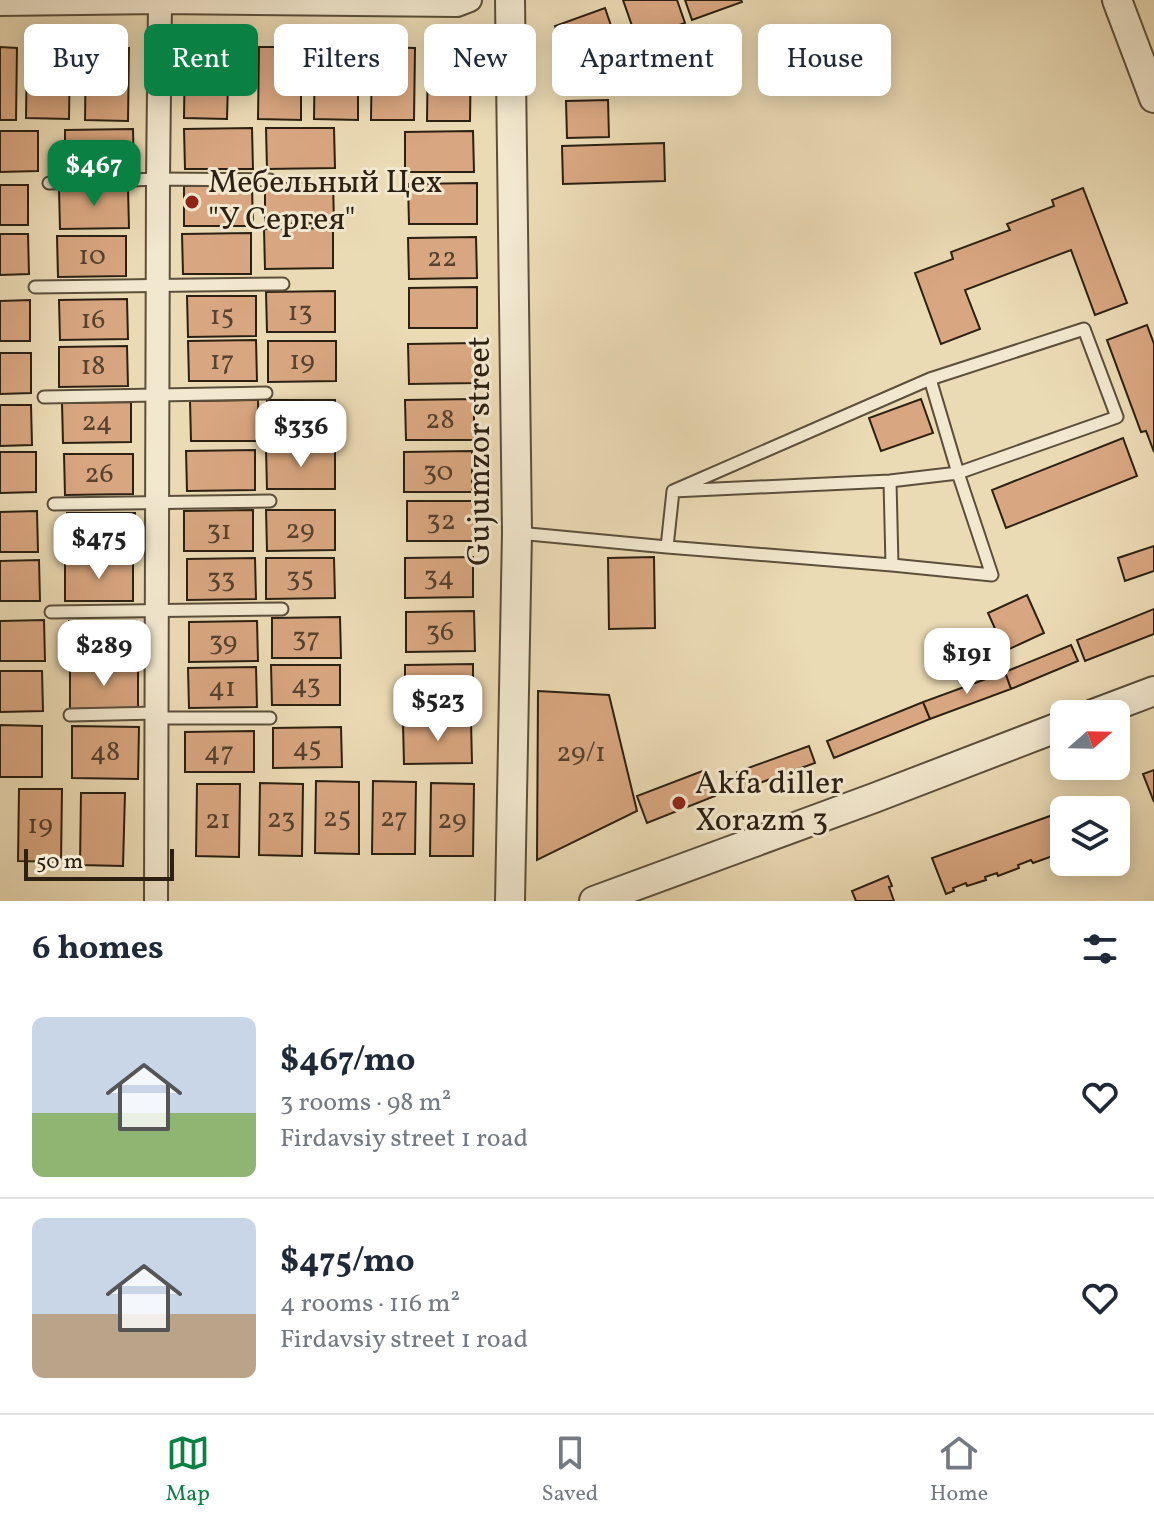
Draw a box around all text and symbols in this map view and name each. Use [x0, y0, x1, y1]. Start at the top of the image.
chip: Buy [24, 24, 128, 96]
chip: Rent [144, 24, 258, 96]
chip: Filters [274, 24, 408, 96]
chip: New [424, 24, 536, 96]
chip: Apartment [552, 24, 742, 96]
chip: House [758, 24, 891, 96]
pin: $467 [47, 140, 141, 208]
text: $467 [66, 148, 122, 184]
place label: Мебельный Цех "У Сергея" [208, 162, 442, 243]
marker: Мебельный Цех "У Сергея" [183, 193, 201, 211]
house number: 10 [78, 237, 106, 276]
house number: 22 [427, 239, 457, 278]
house number: 13 [287, 293, 313, 332]
house number: 15 [210, 297, 234, 336]
house number: 16 [80, 301, 106, 340]
street label: Gujumzor street [459, 336, 503, 566]
house number: 17 [210, 342, 234, 381]
house number: 19 [289, 342, 315, 381]
house number: 18 [80, 347, 106, 386]
pin: $336 [254, 401, 348, 469]
house number: 28 [425, 401, 455, 440]
house number: 24 [82, 403, 112, 442]
text: $336 [273, 409, 329, 445]
house number: 30 [423, 453, 453, 492]
house number: 26 [84, 455, 114, 494]
house number: 32 [426, 502, 456, 541]
house number: 29 [285, 511, 315, 550]
house number: 31 [206, 512, 232, 551]
pin: $475 [52, 513, 146, 581]
text: $475 [72, 521, 126, 557]
house number: 34 [423, 558, 455, 597]
house number: 35 [286, 559, 314, 598]
house number: 33 [207, 560, 235, 599]
house number: 36 [426, 613, 454, 652]
house number: 37 [292, 619, 320, 658]
pin: $289 [57, 620, 151, 688]
house number: 39 [209, 623, 237, 662]
text: $289 [76, 628, 132, 664]
pin: $191 [920, 628, 1014, 696]
text: $191 [942, 636, 992, 672]
house number: 43 [291, 666, 321, 705]
house number: 41 [208, 669, 236, 708]
pin: $523 [391, 675, 485, 743]
text: $523 [411, 683, 465, 719]
north arrow [1050, 700, 1130, 780]
map controls [1050, 700, 1130, 876]
house number: 45 [292, 729, 322, 768]
house number: 48 [90, 733, 120, 772]
house number: 47 [204, 733, 234, 772]
house number: 29/1 [556, 734, 606, 773]
place label: Akfa diller Xorazm 3 [695, 763, 844, 844]
marker: Akfa diller Xorazm 3 [670, 794, 688, 812]
button: layers [1050, 796, 1130, 876]
house number: 25 [323, 799, 351, 838]
house number: 27 [380, 799, 408, 838]
house number: 23 [267, 800, 295, 839]
house number: 21 [205, 801, 231, 840]
house number: 29 [437, 801, 467, 840]
house number: 19 [27, 806, 53, 845]
scale bar [24, 845, 174, 881]
text: 50 m [36, 847, 83, 878]
text: 6 homes [32, 926, 164, 973]
icon: filters [1078, 927, 1122, 971]
text: $467/mo [280, 1038, 415, 1085]
icon: home [96, 1049, 192, 1145]
icon: heart [1078, 1075, 1122, 1119]
text: 3 rooms · 98 m² [280, 1085, 451, 1121]
text: Firdavsiy street 1 road [280, 1121, 528, 1157]
text: $475/mo [280, 1239, 415, 1286]
icon: home [96, 1250, 192, 1346]
icon: heart [1078, 1276, 1122, 1320]
text: 4 rooms · 116 m² [280, 1286, 460, 1322]
text: Firdavsiy street 1 road [280, 1322, 528, 1358]
tab: Map [166, 1431, 210, 1510]
tab: Saved [542, 1431, 598, 1510]
tab: Home [930, 1431, 988, 1510]

